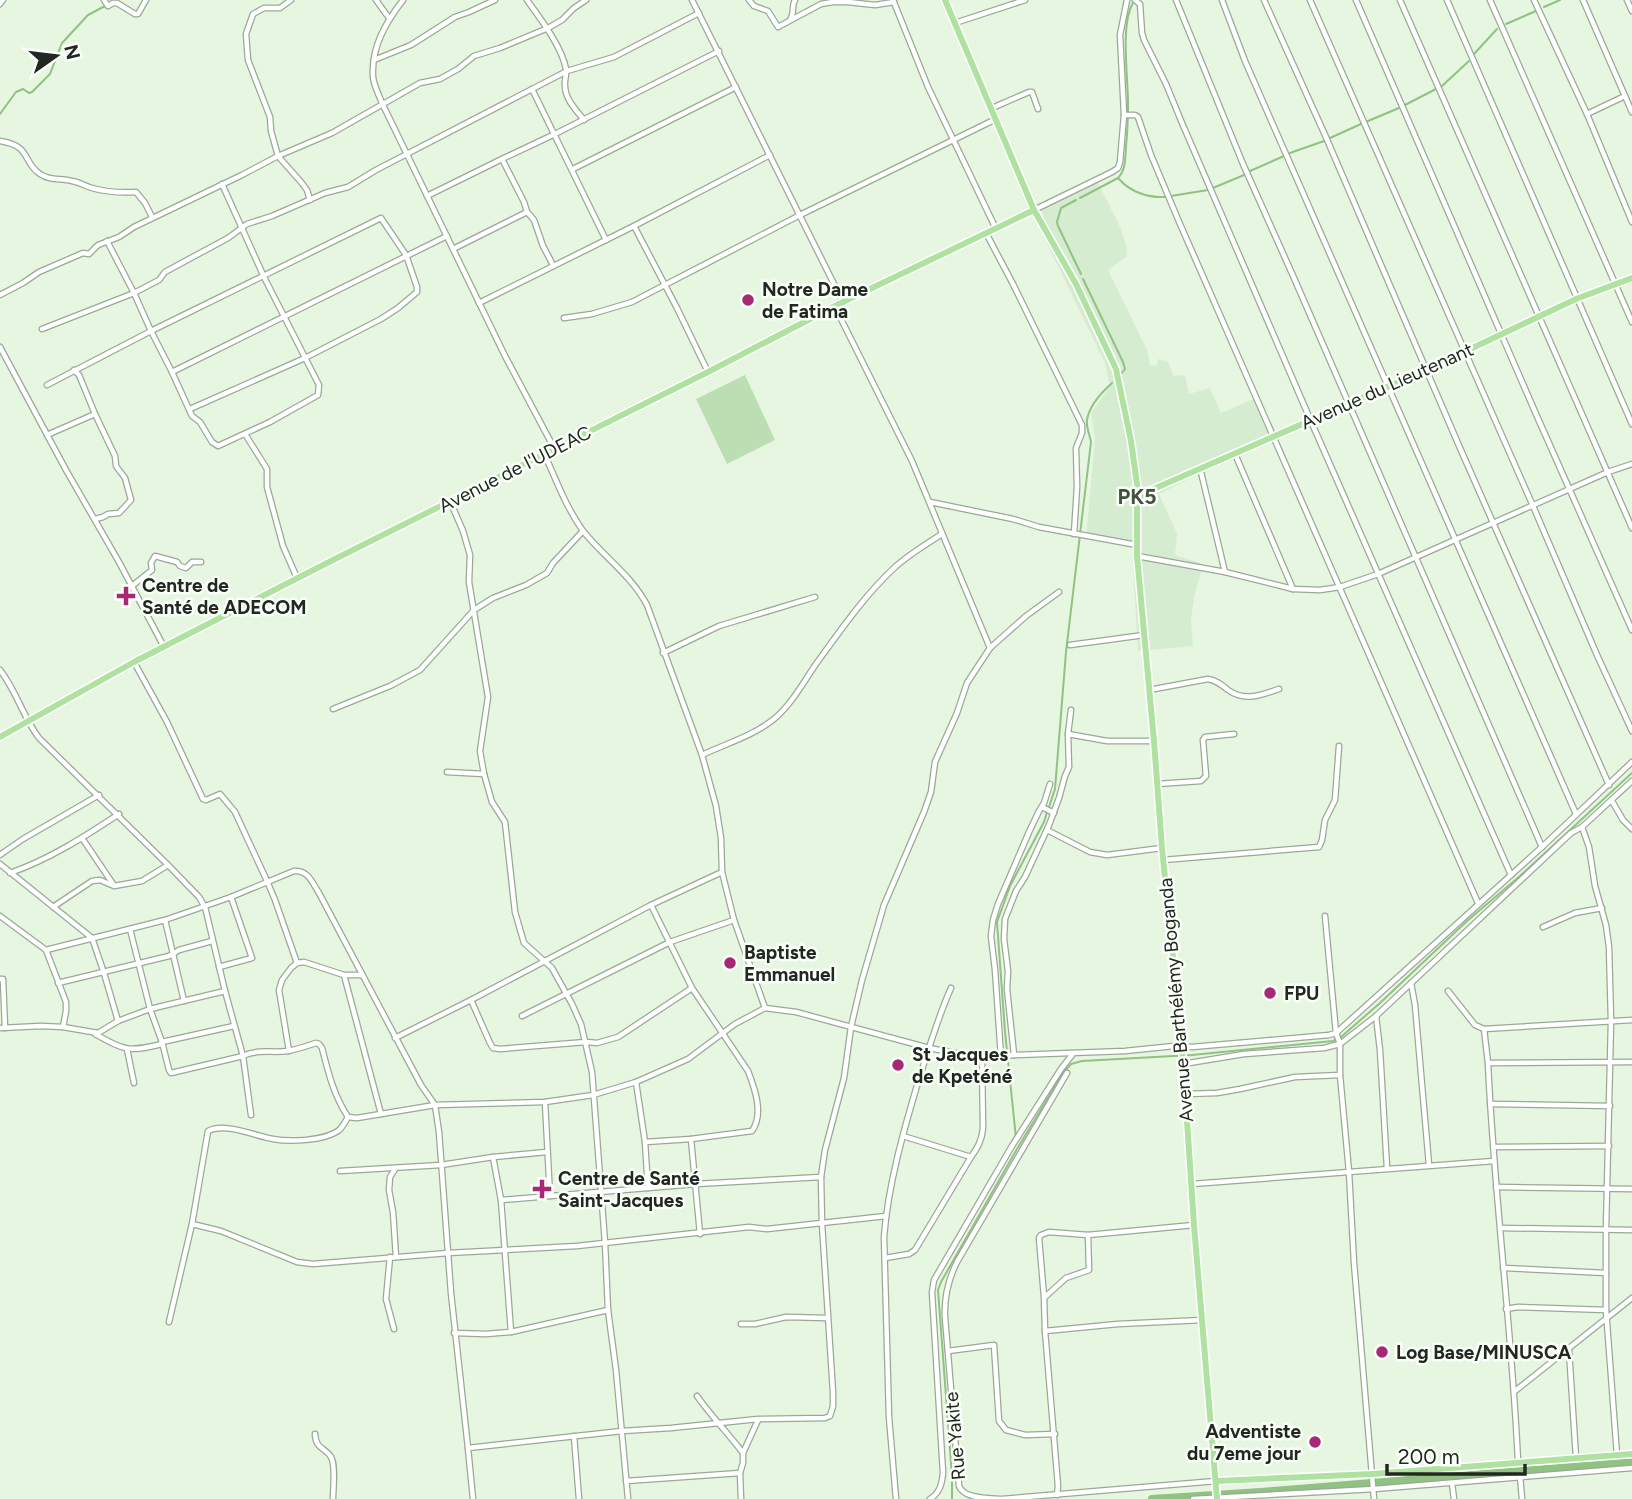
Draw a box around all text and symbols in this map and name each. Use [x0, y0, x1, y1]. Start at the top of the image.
north arrow [21, 21, 91, 91]
text: N [59, 42, 85, 62]
place label: Notre Dame de Fatima [762, 278, 869, 323]
marker: Notre Dame de Fatima [740, 292, 756, 308]
street label: Avenue du Lieutenant [1297, 338, 1477, 434]
street label: Avenue de I'UDEAC [435, 420, 595, 517]
district label: PK5 [1118, 484, 1156, 509]
place label: Centre de Santé de ADECOM [142, 574, 306, 619]
marker: Centre de Santé de ADECOM [116, 586, 136, 606]
street label: Avenue Barthélémy Boganda [1154, 877, 1198, 1123]
place label: Baptiste Emmanuel [744, 941, 835, 986]
marker: Baptiste Emmanuel [722, 955, 738, 971]
place label: FPU [1284, 982, 1319, 1005]
marker: FPU [1262, 985, 1278, 1001]
place label: St Jacques de Kpeténé [912, 1043, 1013, 1088]
marker: St Jacques de Kpeténé [890, 1057, 906, 1073]
place label: Centre de Santé Saint-Jacques [558, 1167, 700, 1212]
marker: Centre de Santé Saint-Jacques [532, 1179, 552, 1199]
place label: Log Base/MINUSCA [1396, 1341, 1572, 1364]
marker: Log Base/MINUSCA [1374, 1344, 1390, 1360]
street label: Rue Yakite [940, 1391, 970, 1481]
place label: Adventiste du 7eme jour [1187, 1420, 1301, 1465]
scale bar [1387, 1432, 1525, 1476]
marker: Adventiste du 7eme jour [1307, 1434, 1323, 1450]
text: 200 m [1398, 1444, 1460, 1469]

